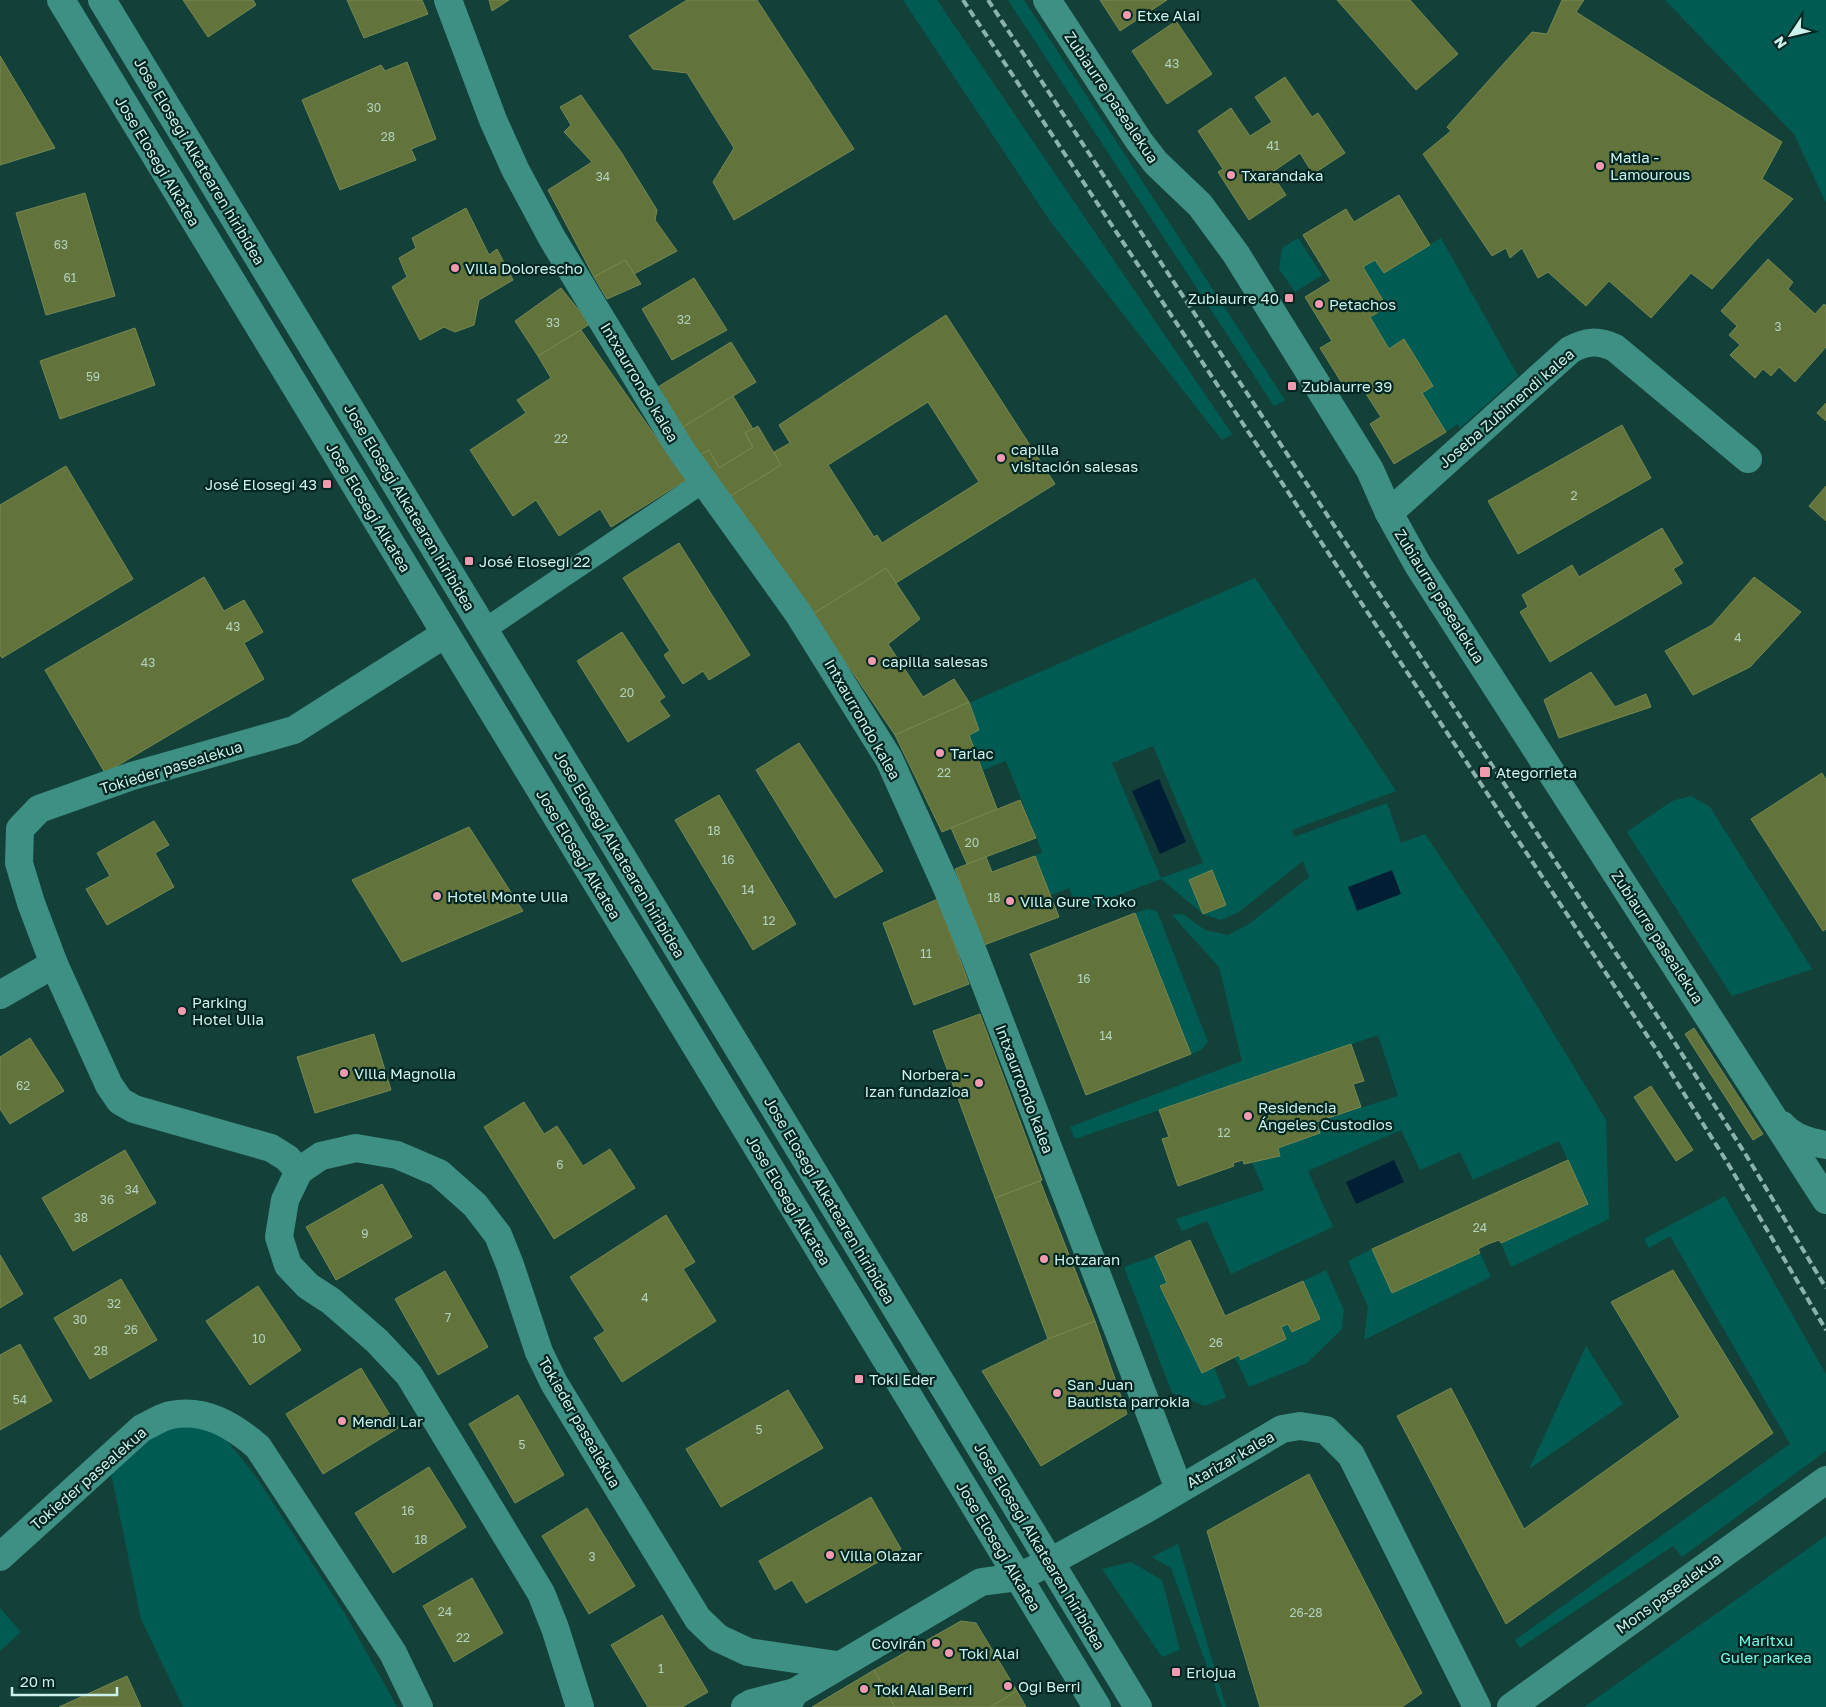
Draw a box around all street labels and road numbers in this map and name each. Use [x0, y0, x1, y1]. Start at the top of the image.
street label: Zubiaurre pasealekua [1061, 28, 1163, 166]
street label: Jose Elosegi Alkatearen hiribidea [131, 54, 269, 268]
street label: Jose Elosegi Alkatea [112, 93, 204, 229]
street label: Intxaurrondo kalea [597, 319, 683, 445]
street label: Joseba Zubimendi kalea [1435, 344, 1577, 472]
street label: Jose Elosegi Alkatearen hiribidea [341, 400, 479, 614]
street label: Jose Elosegi Alkatea [323, 439, 415, 575]
street label: Zubiaurre pasealekua [1391, 526, 1489, 666]
street label: Intxaurrondo kalea [821, 656, 905, 782]
street label: Tokieder pasealekua [98, 737, 244, 797]
street label: Jose Elosegi Alkatearen hiribidea [551, 747, 689, 961]
street label: Jose Elosegi Alkatea [533, 786, 625, 922]
street label: Zubiaurre pasealekua [1608, 867, 1708, 1007]
street label: Intxaurrondo kalea [992, 1022, 1058, 1156]
street label: Jose Elosegi Alkatearen hiribidea [761, 1093, 899, 1307]
street label: Jose Elosegi Alkatea [743, 1132, 835, 1268]
street label: Tokieder pasealekua [535, 1353, 625, 1491]
street label: Tokieder pasealekua [26, 1423, 150, 1533]
street label: Atarizar kalea [1183, 1427, 1277, 1491]
street label: Jose Elosegi Alkatearen hiribidea [971, 1439, 1109, 1653]
street label: Jose Elosegi Alkatea [953, 1478, 1045, 1614]
street label: Mons pasealekua [1612, 1549, 1724, 1637]

